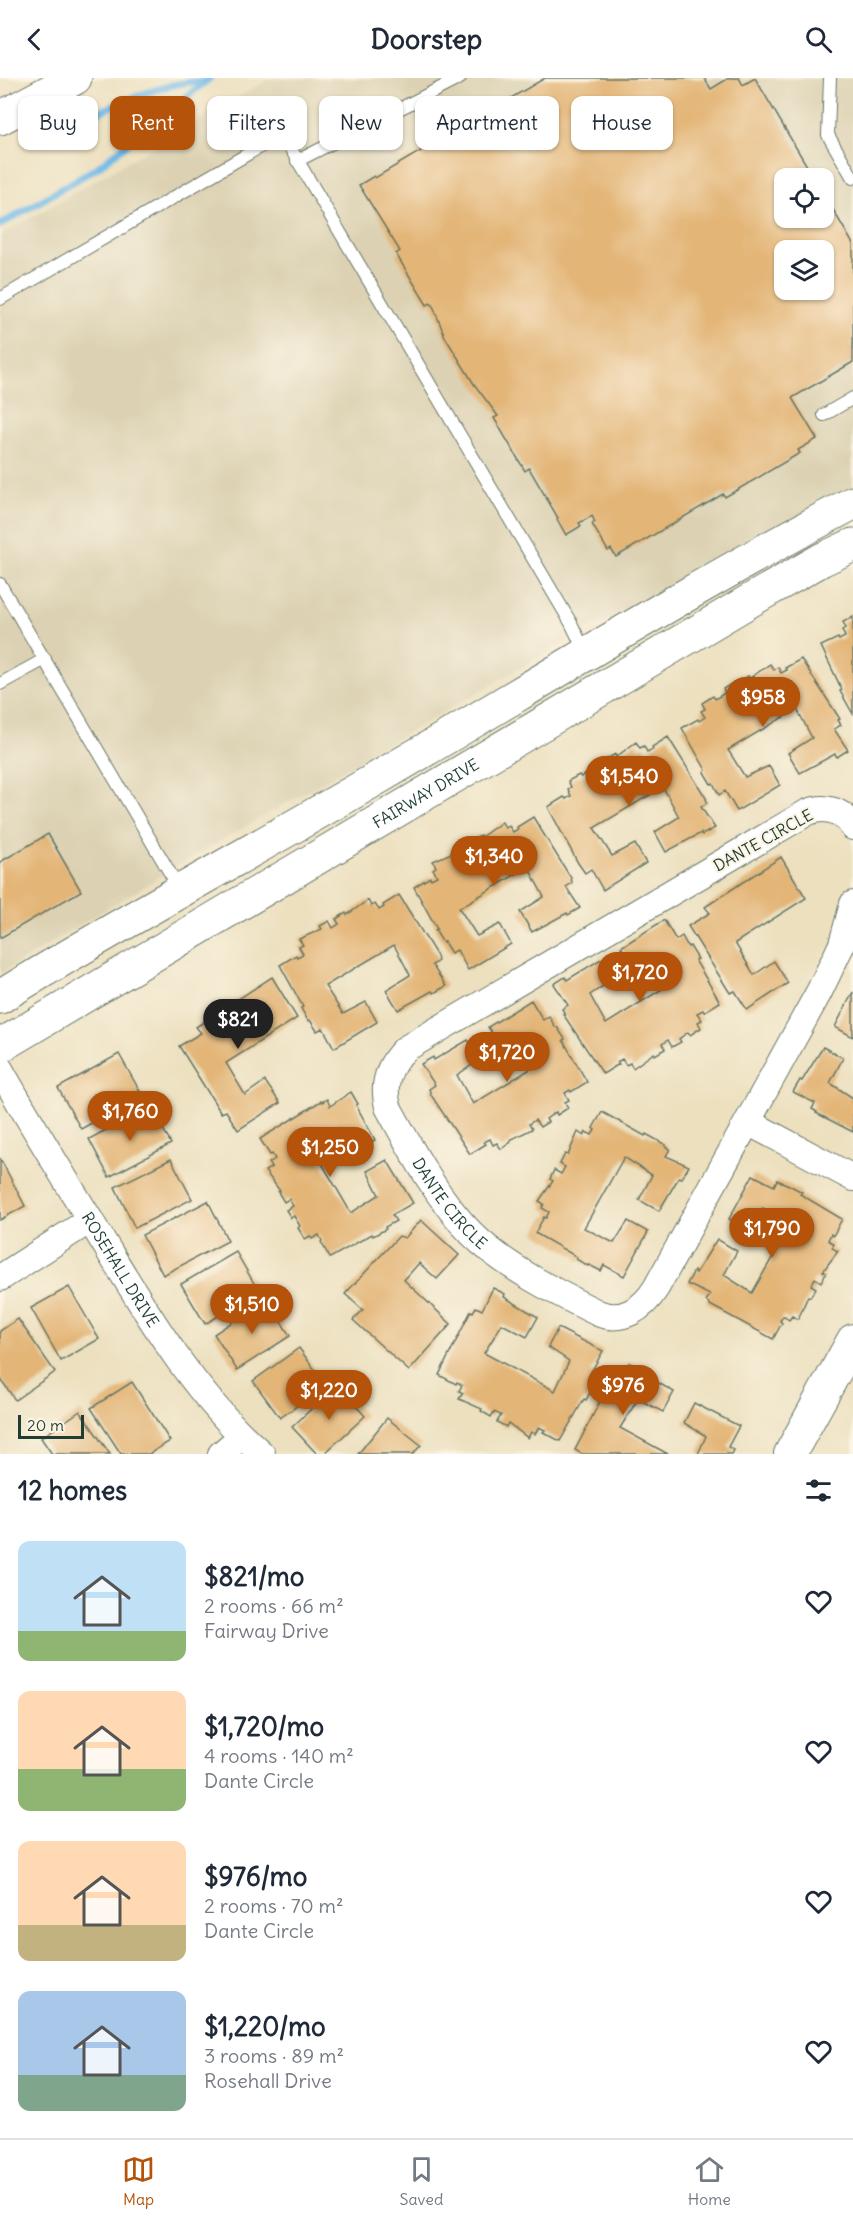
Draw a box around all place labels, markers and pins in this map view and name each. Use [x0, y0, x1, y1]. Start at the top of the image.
pin: $958 [727, 677, 799, 728]
pin: $1,540 [580, 756, 678, 807]
pin: $1,340 [445, 836, 543, 887]
pin: $1,720 [591, 952, 689, 1003]
pin: $821 [202, 999, 274, 1050]
pin: $1,720 [458, 1032, 556, 1083]
pin: $1,760 [81, 1091, 179, 1142]
pin: $1,250 [281, 1127, 379, 1178]
pin: $1,790 [723, 1208, 821, 1259]
pin: $1,510 [203, 1284, 301, 1335]
pin: $976 [587, 1365, 659, 1416]
pin: $1,220 [280, 1370, 378, 1421]

